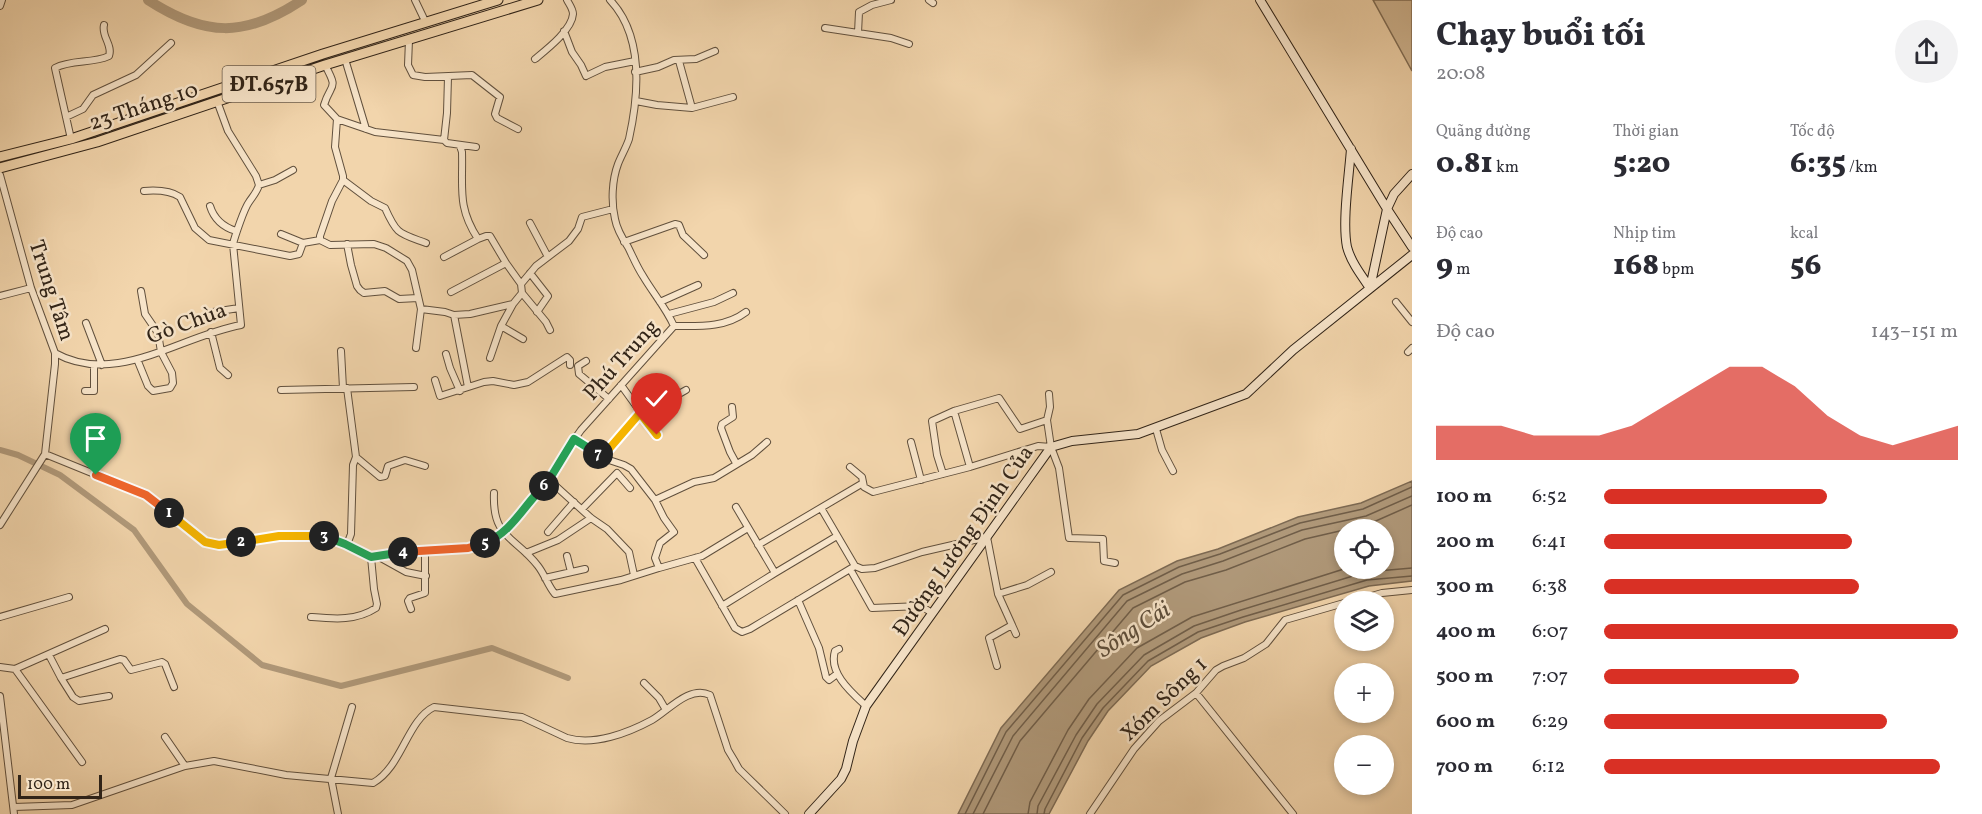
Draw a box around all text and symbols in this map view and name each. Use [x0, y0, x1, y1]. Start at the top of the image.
text: Chạy buổi tối [1436, 14, 1646, 60]
button: share [1895, 20, 1958, 83]
text: 20:08 [1436, 60, 1485, 88]
road number: ĐT.657B [222, 66, 316, 102]
street label: 23 Tháng 10 [85, 75, 202, 140]
text: Quãng đường [1436, 121, 1531, 143]
text: Thời gian [1613, 121, 1679, 143]
text: Tốc độ [1790, 121, 1835, 143]
text: 0.81 [1436, 143, 1493, 185]
text: 5:20 [1613, 143, 1671, 185]
text: 6:35 [1790, 143, 1846, 185]
text: km [1493, 157, 1519, 179]
text: /km [1846, 157, 1878, 179]
text: Độ cao [1436, 223, 1483, 245]
text: Nhịp tim [1613, 223, 1676, 245]
text: kcal [1790, 223, 1818, 245]
street label: Trung Tâm [20, 236, 81, 345]
text: 9 [1436, 245, 1453, 287]
text: 168 [1613, 245, 1659, 287]
text: 56 [1790, 245, 1821, 287]
text: m [1453, 259, 1470, 281]
text: bpm [1659, 259, 1694, 281]
street label: Gò Chùa [143, 296, 231, 353]
street label: Phú Trung [577, 313, 667, 408]
text: Độ cao [1436, 318, 1495, 346]
text: 143–151 m [1871, 318, 1958, 346]
pin [631, 373, 682, 435]
icon: check [640, 382, 673, 415]
pin [70, 413, 121, 475]
icon: arrive [79, 422, 112, 455]
pin: 7 [583, 439, 613, 469]
street label: Đường Lương Định Của [886, 439, 1042, 643]
text: 7 [594, 443, 602, 465]
pin: 6 [529, 471, 559, 501]
text: 6 [540, 475, 548, 497]
text: 100 m [1436, 483, 1492, 511]
text: 6:52 [1532, 483, 1567, 511]
pin: 1 [154, 498, 184, 528]
text: 1 [166, 502, 172, 524]
map controls [1334, 519, 1394, 795]
button: locate [1334, 519, 1394, 579]
pin: 3 [309, 521, 339, 551]
text: 3 [320, 525, 328, 547]
pin: 2 [226, 527, 256, 557]
pin: 5 [470, 528, 500, 558]
text: 200 m [1436, 528, 1494, 556]
text: 6:41 [1532, 528, 1567, 556]
text: 2 [237, 531, 245, 553]
text: 5 [481, 532, 489, 554]
pin: 4 [388, 537, 418, 567]
text: 4 [398, 541, 408, 563]
text: 300 m [1436, 573, 1494, 601]
text: 6:38 [1532, 573, 1567, 601]
button: layers [1334, 591, 1394, 651]
water label: Sông Cái [1090, 594, 1179, 667]
text: 400 m [1436, 618, 1496, 646]
text: 6:07 [1532, 618, 1569, 646]
street label: Xóm Sông 1 [1114, 650, 1215, 749]
button: + [1334, 663, 1394, 723]
text: 500 m [1436, 663, 1494, 691]
text: 7:07 [1532, 663, 1568, 691]
text: 600 m [1436, 708, 1495, 736]
text: 6:29 [1532, 708, 1568, 736]
button: − [1334, 735, 1394, 795]
text: 700 m [1436, 753, 1493, 781]
text: 6:12 [1532, 753, 1565, 781]
scale bar [18, 772, 102, 800]
text: 100 m [27, 774, 70, 796]

